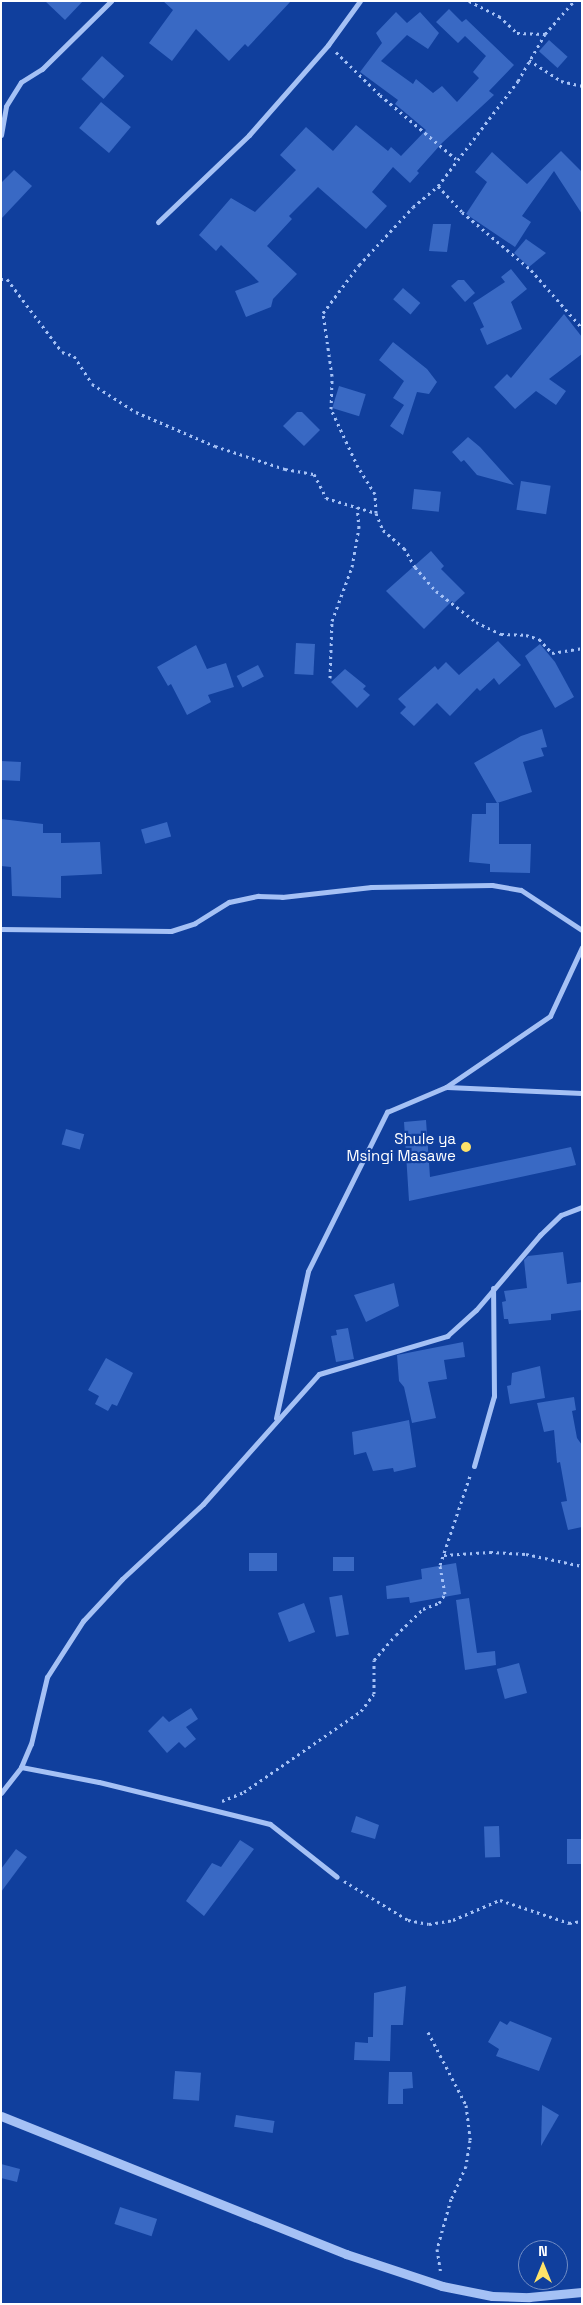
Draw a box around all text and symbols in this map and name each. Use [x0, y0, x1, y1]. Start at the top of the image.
place label: Shule ya Msingi Masawe [346, 1129, 456, 1164]
marker: Shule ya Msingi Masawe [460, 1141, 472, 1153]
north arrow [518, 2240, 568, 2290]
text: N [538, 2242, 548, 2260]

